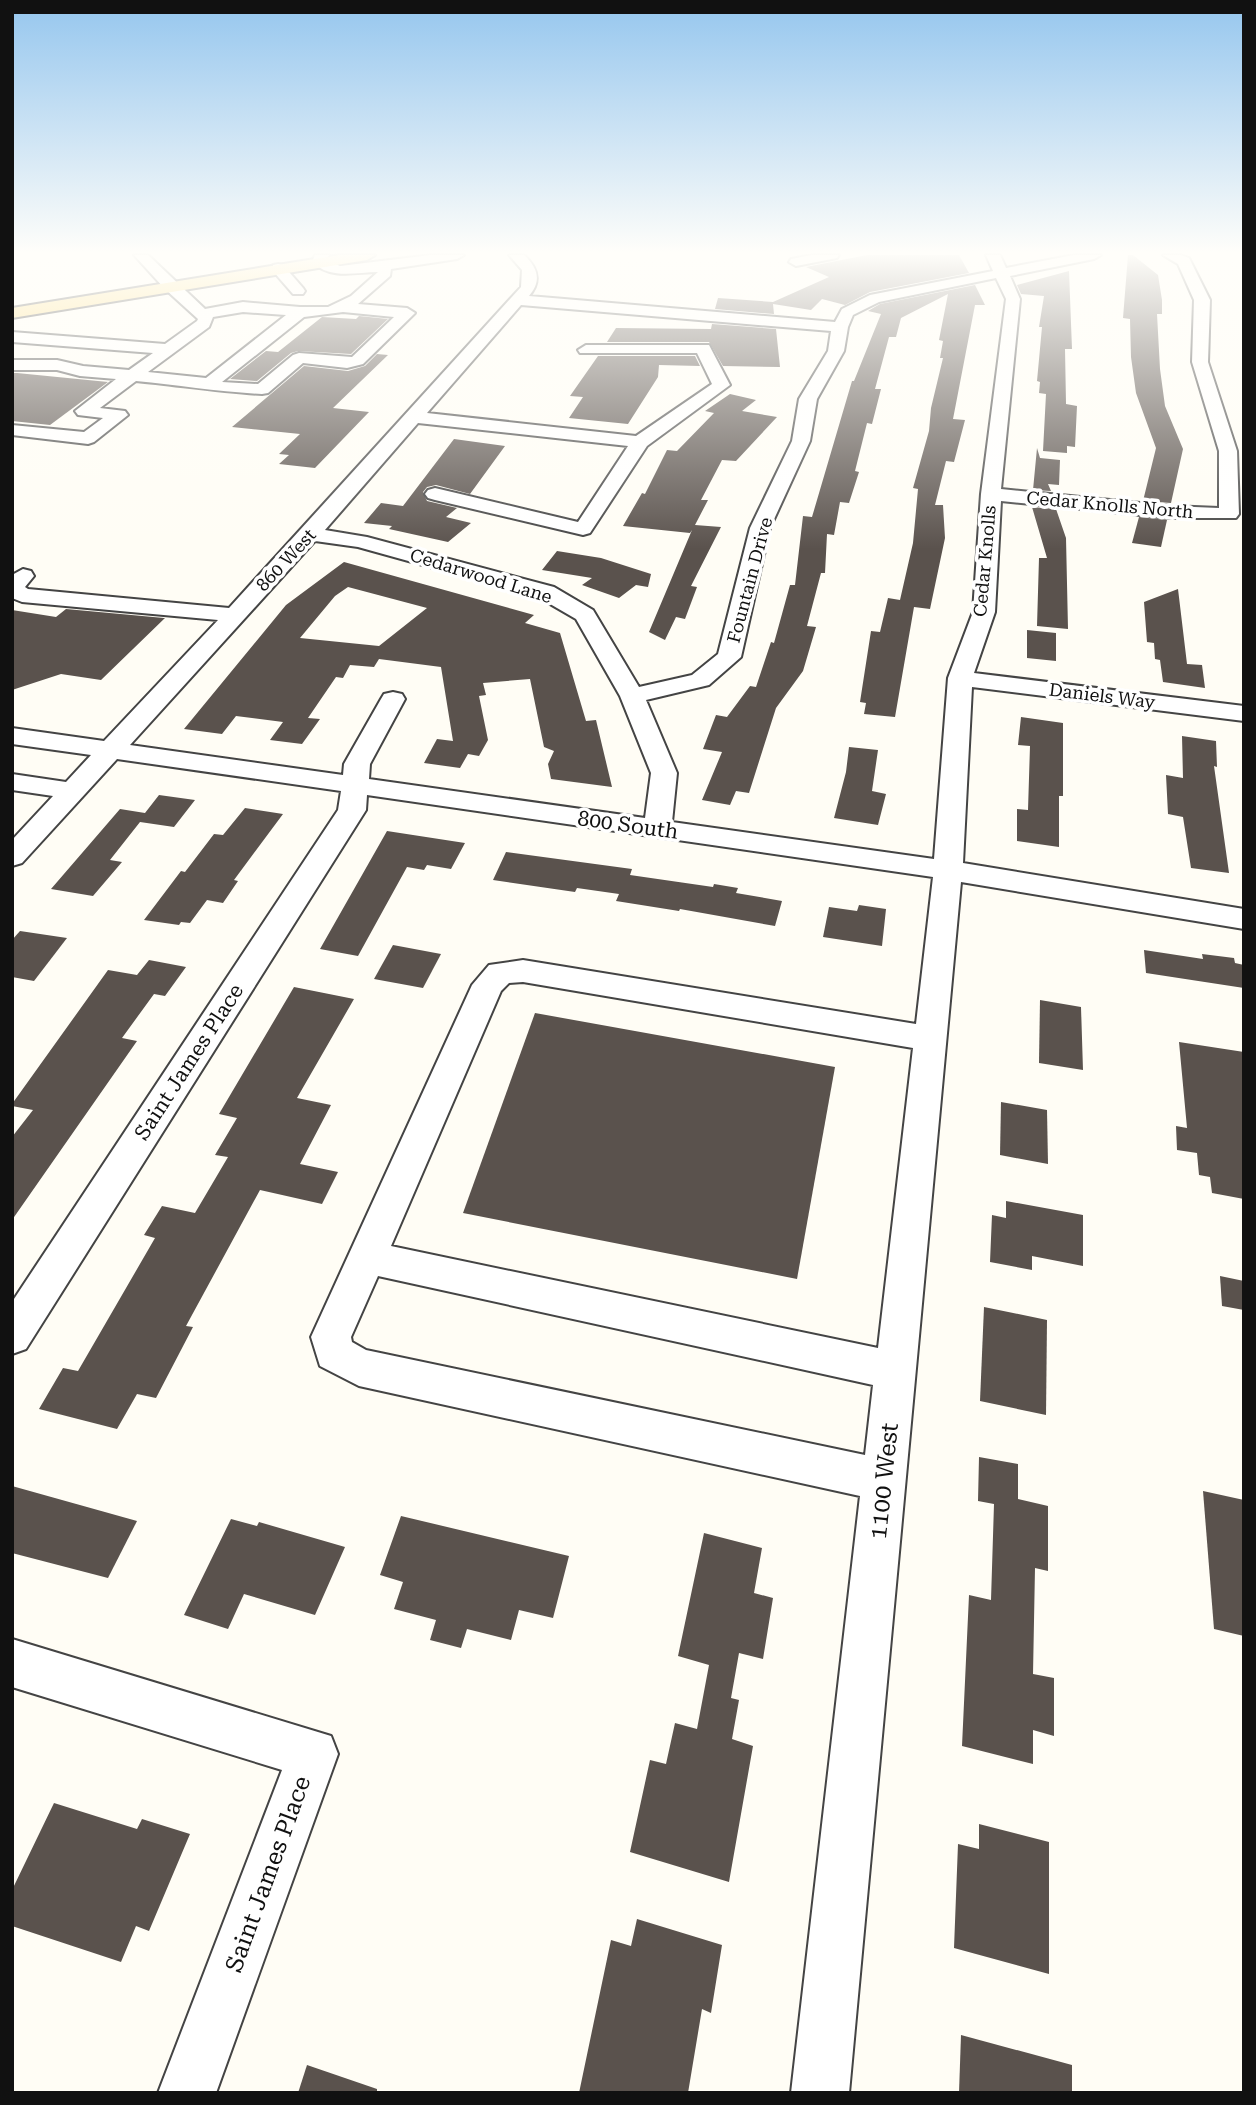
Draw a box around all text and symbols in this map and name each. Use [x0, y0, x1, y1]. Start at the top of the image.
street label: Cedar Knolls North [1026, 487, 1195, 522]
street label: Cedar Knolls [969, 504, 1000, 617]
street label: Fountain Drive [723, 515, 776, 645]
street label: 860 West [252, 524, 320, 595]
street label: Cedarwood Lane [408, 544, 555, 607]
street label: Daniels Way [1048, 679, 1157, 712]
street label: 800 South [576, 806, 680, 844]
street label: Saint James Place [130, 980, 248, 1144]
street label: 1100 West [864, 1421, 904, 1541]
street label: Saint James Place [219, 1772, 317, 1976]

